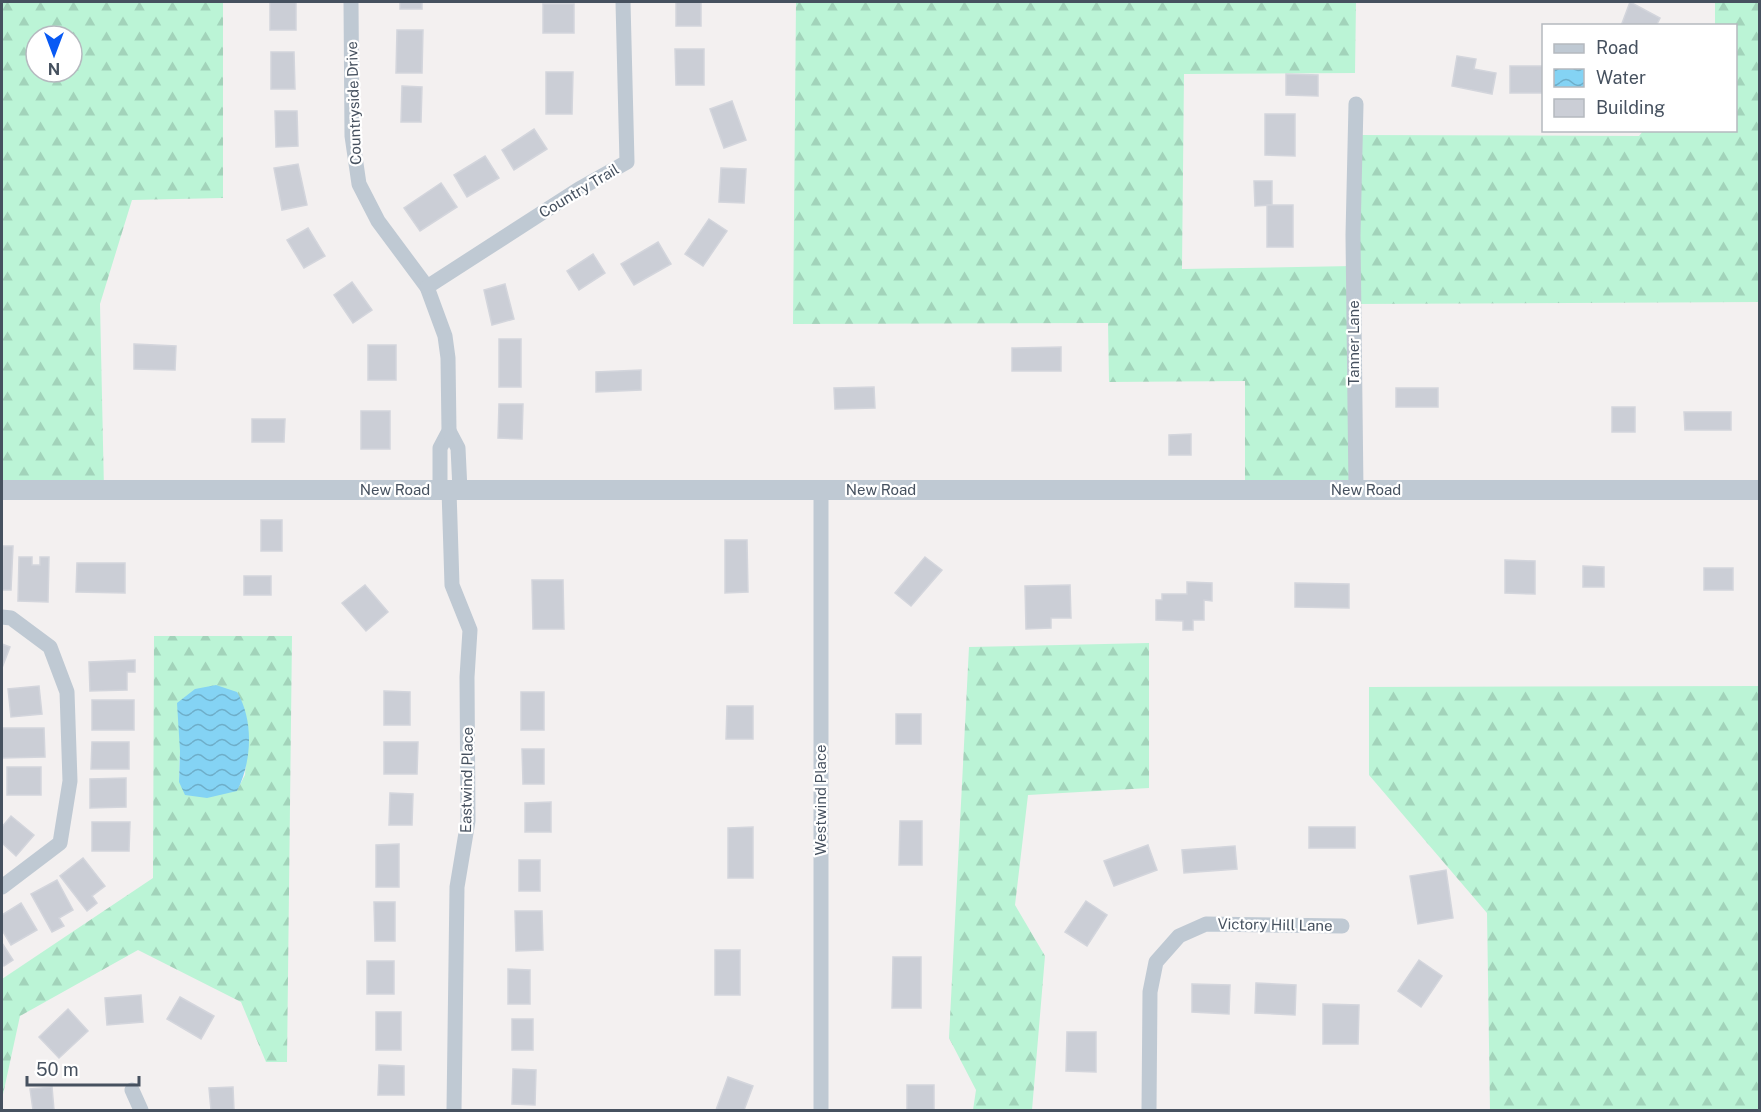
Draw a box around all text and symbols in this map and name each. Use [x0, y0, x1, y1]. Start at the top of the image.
north arrow [24, 24, 84, 84]
legend [1542, 24, 1737, 132]
text: Road [1596, 37, 1639, 58]
street label: Countryside Drive [343, 41, 364, 165]
text: N [48, 59, 60, 78]
text: Water [1596, 67, 1646, 88]
text: Building [1596, 97, 1665, 118]
street label: Country Trail [536, 160, 622, 221]
street label: Tanner Lane [1345, 300, 1362, 386]
street label: New Road [360, 481, 430, 498]
street label: New Road [846, 481, 916, 498]
street label: New Road [1331, 481, 1401, 498]
street label: Eastwind Place [457, 727, 476, 833]
street label: Westwind Place [812, 745, 829, 856]
street label: Victory Hill Lane [1217, 915, 1333, 934]
scale bar [27, 1049, 140, 1087]
text: 50 m [36, 1059, 79, 1080]

